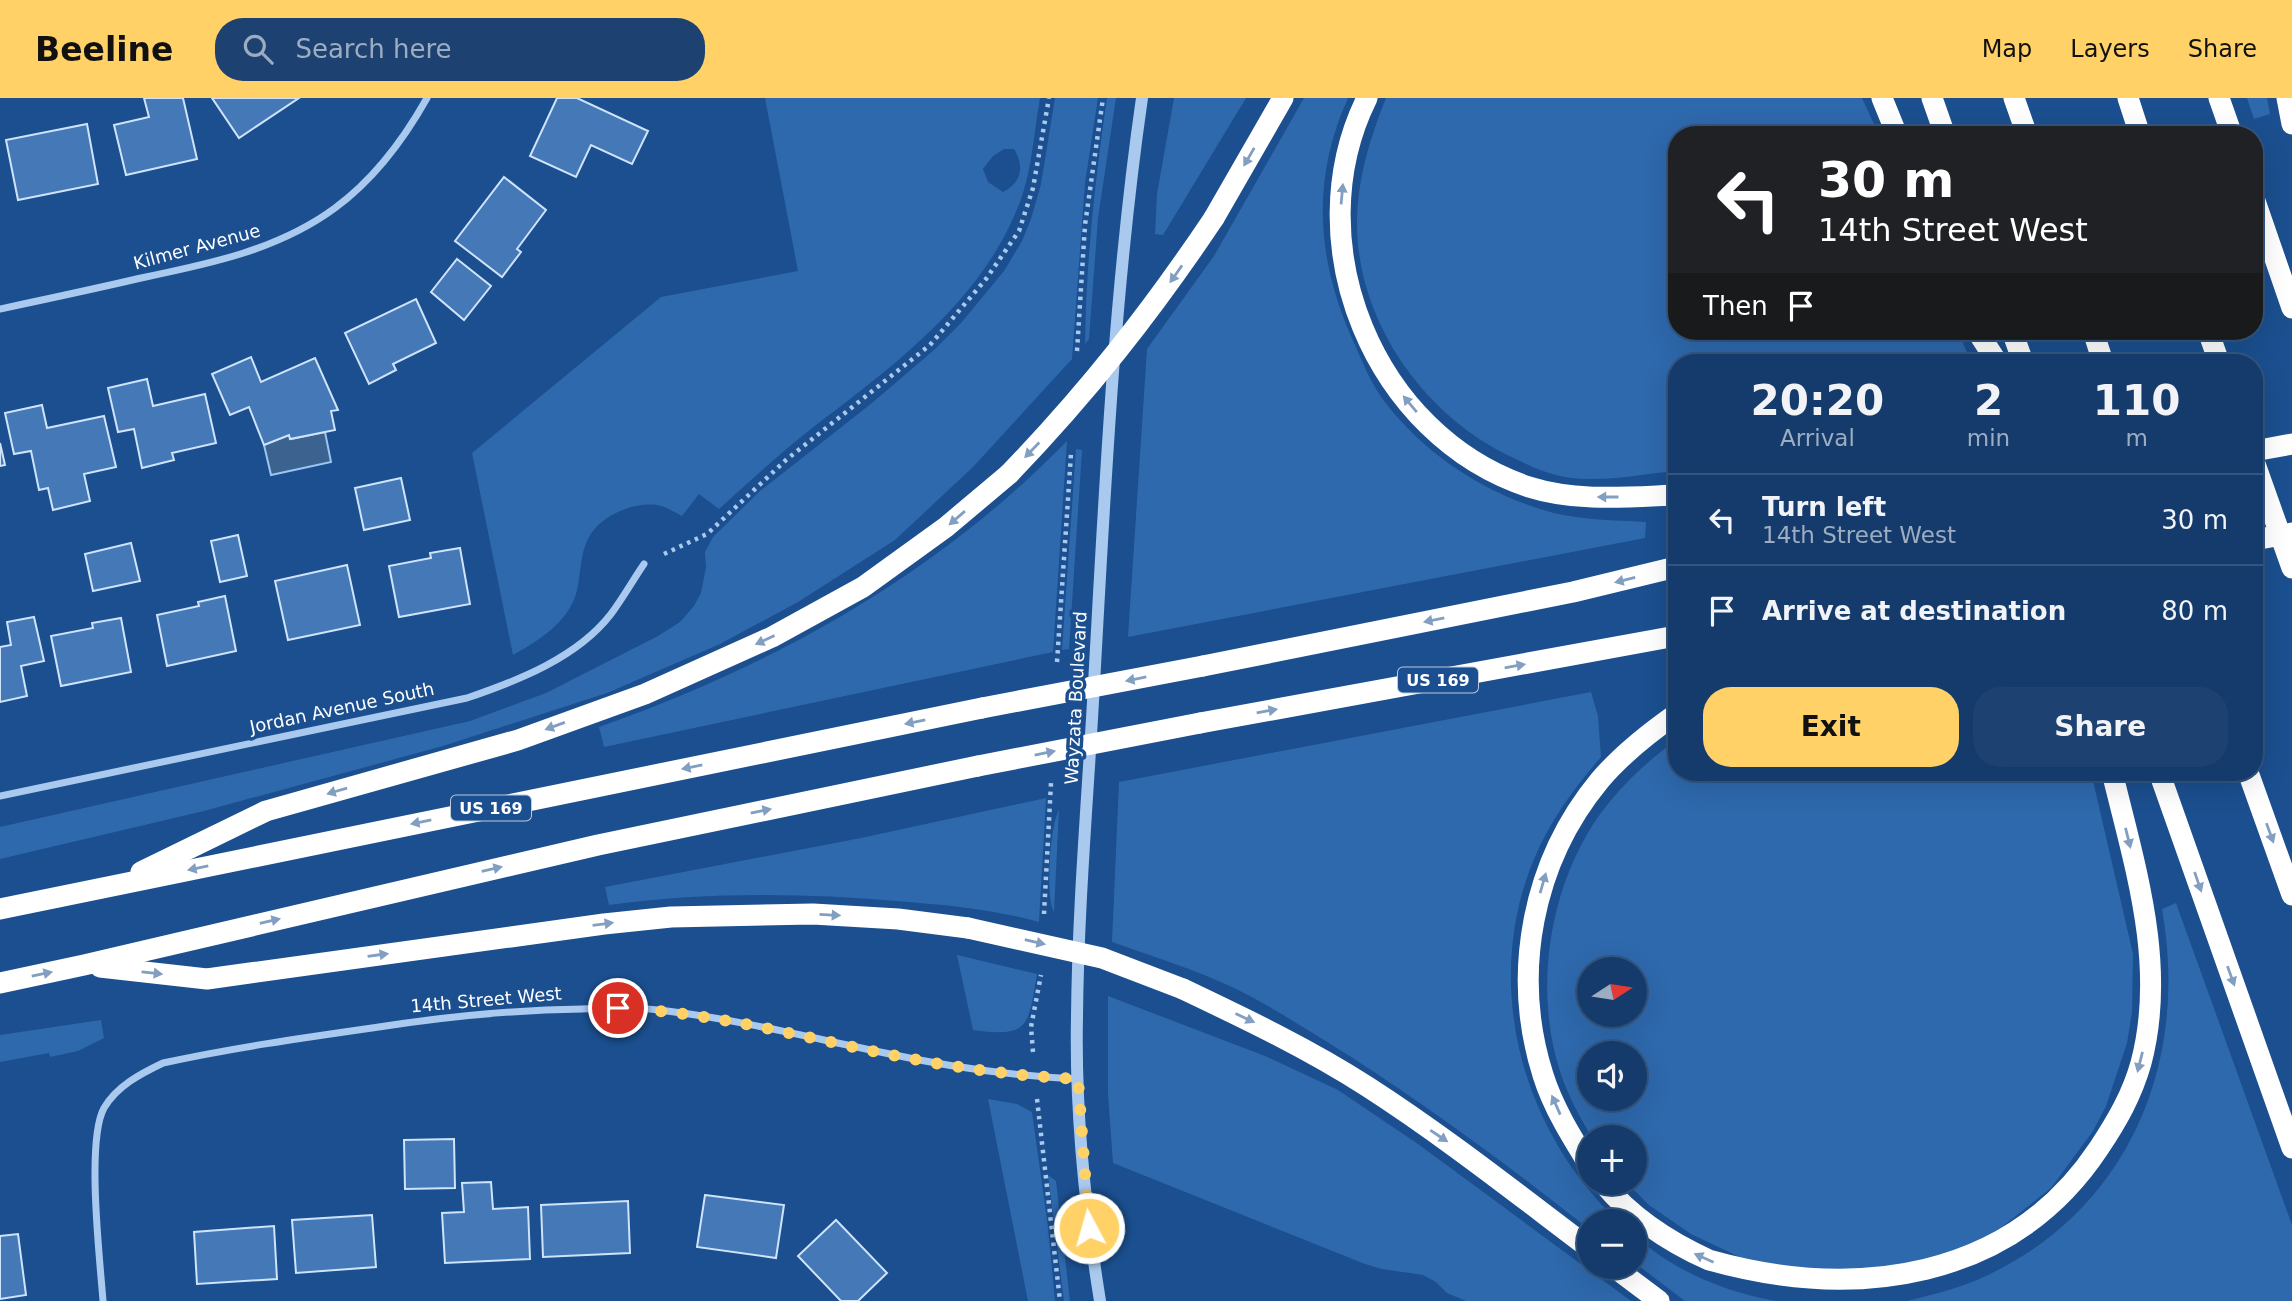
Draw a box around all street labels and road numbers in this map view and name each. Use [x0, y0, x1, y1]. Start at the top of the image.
street label: Kilmer Avenue [131, 219, 263, 274]
street label: Wayzata Boulevard [1060, 611, 1091, 785]
road number: US 169 [1398, 667, 1478, 692]
street label: Jordan Avenue South [247, 678, 436, 738]
road number: US 169 [451, 796, 531, 820]
street label: 14th Street West [409, 982, 562, 1017]

